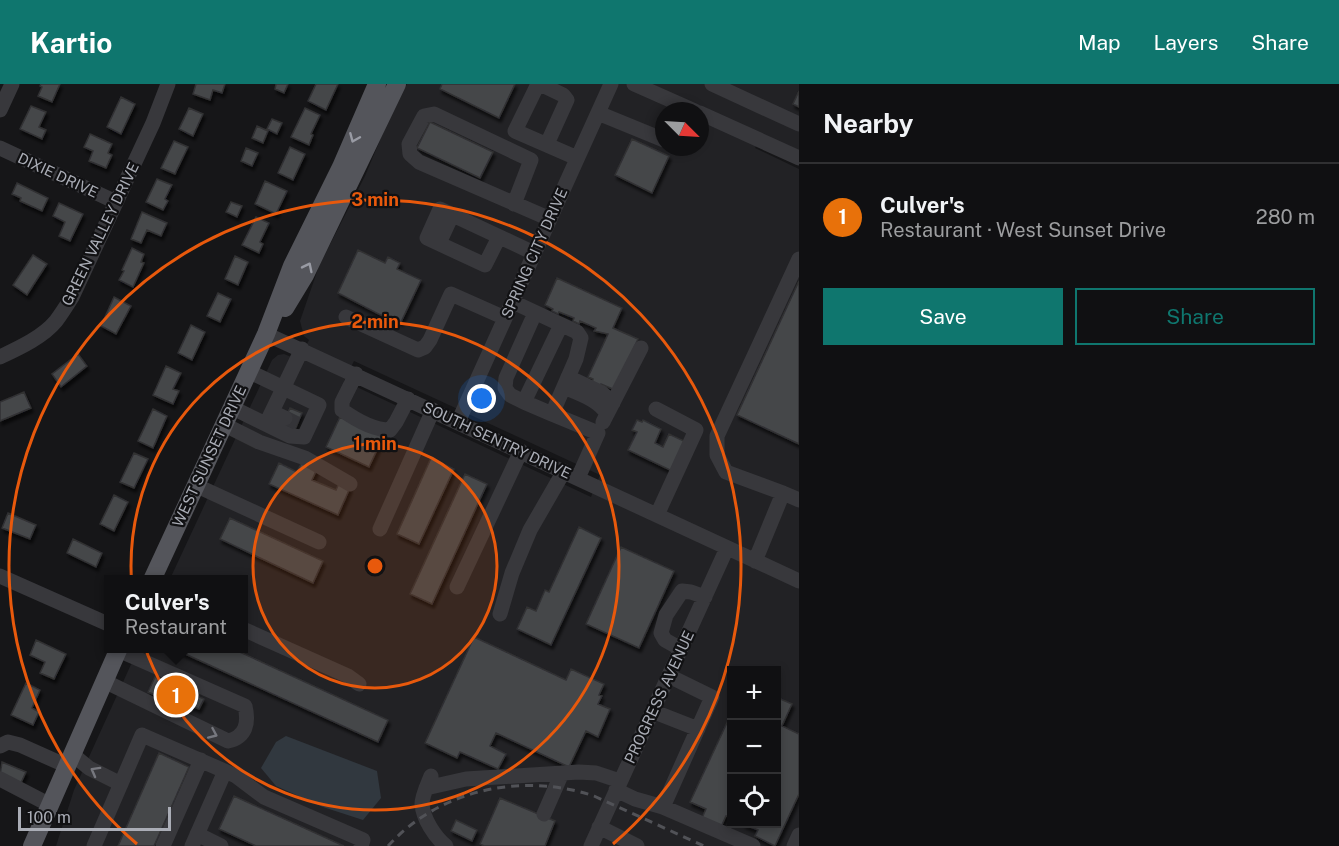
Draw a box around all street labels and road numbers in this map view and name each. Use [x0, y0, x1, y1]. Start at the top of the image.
street label: DIXIE DRIVE [15, 149, 101, 201]
street label: GREEN VALLEY DRIVE [58, 160, 142, 308]
street label: SPRING CITY DRIVE [498, 185, 570, 321]
street label: WEST SUNSET DRIVE [169, 383, 249, 529]
street label: SOUTH SENTRY DRIVE [420, 398, 574, 482]
street label: PROGRESS AVENUE [621, 628, 697, 766]

